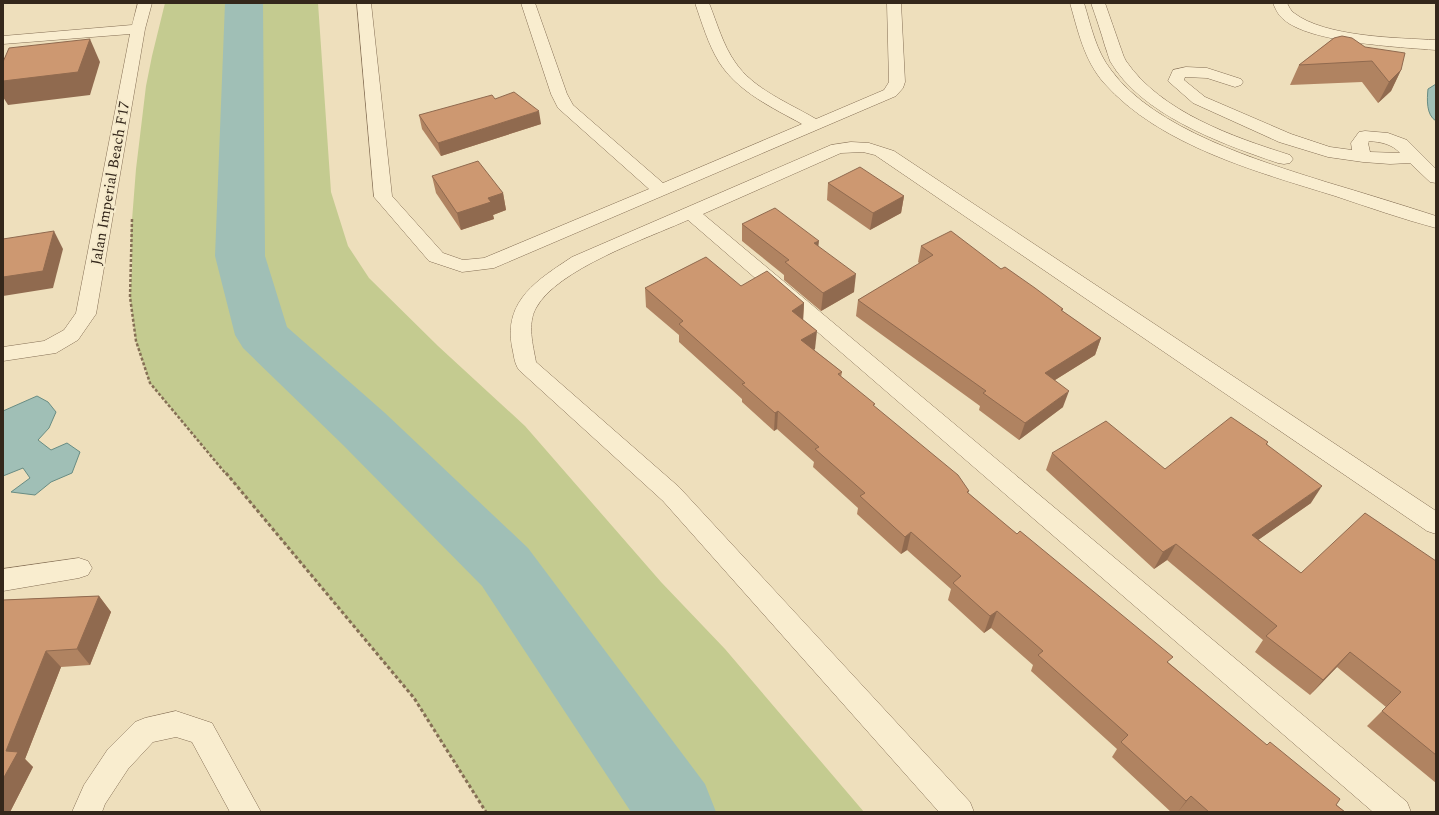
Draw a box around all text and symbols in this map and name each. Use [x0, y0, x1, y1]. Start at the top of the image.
street label: Jalan Imperial Beach F17 [85, 99, 136, 267]

